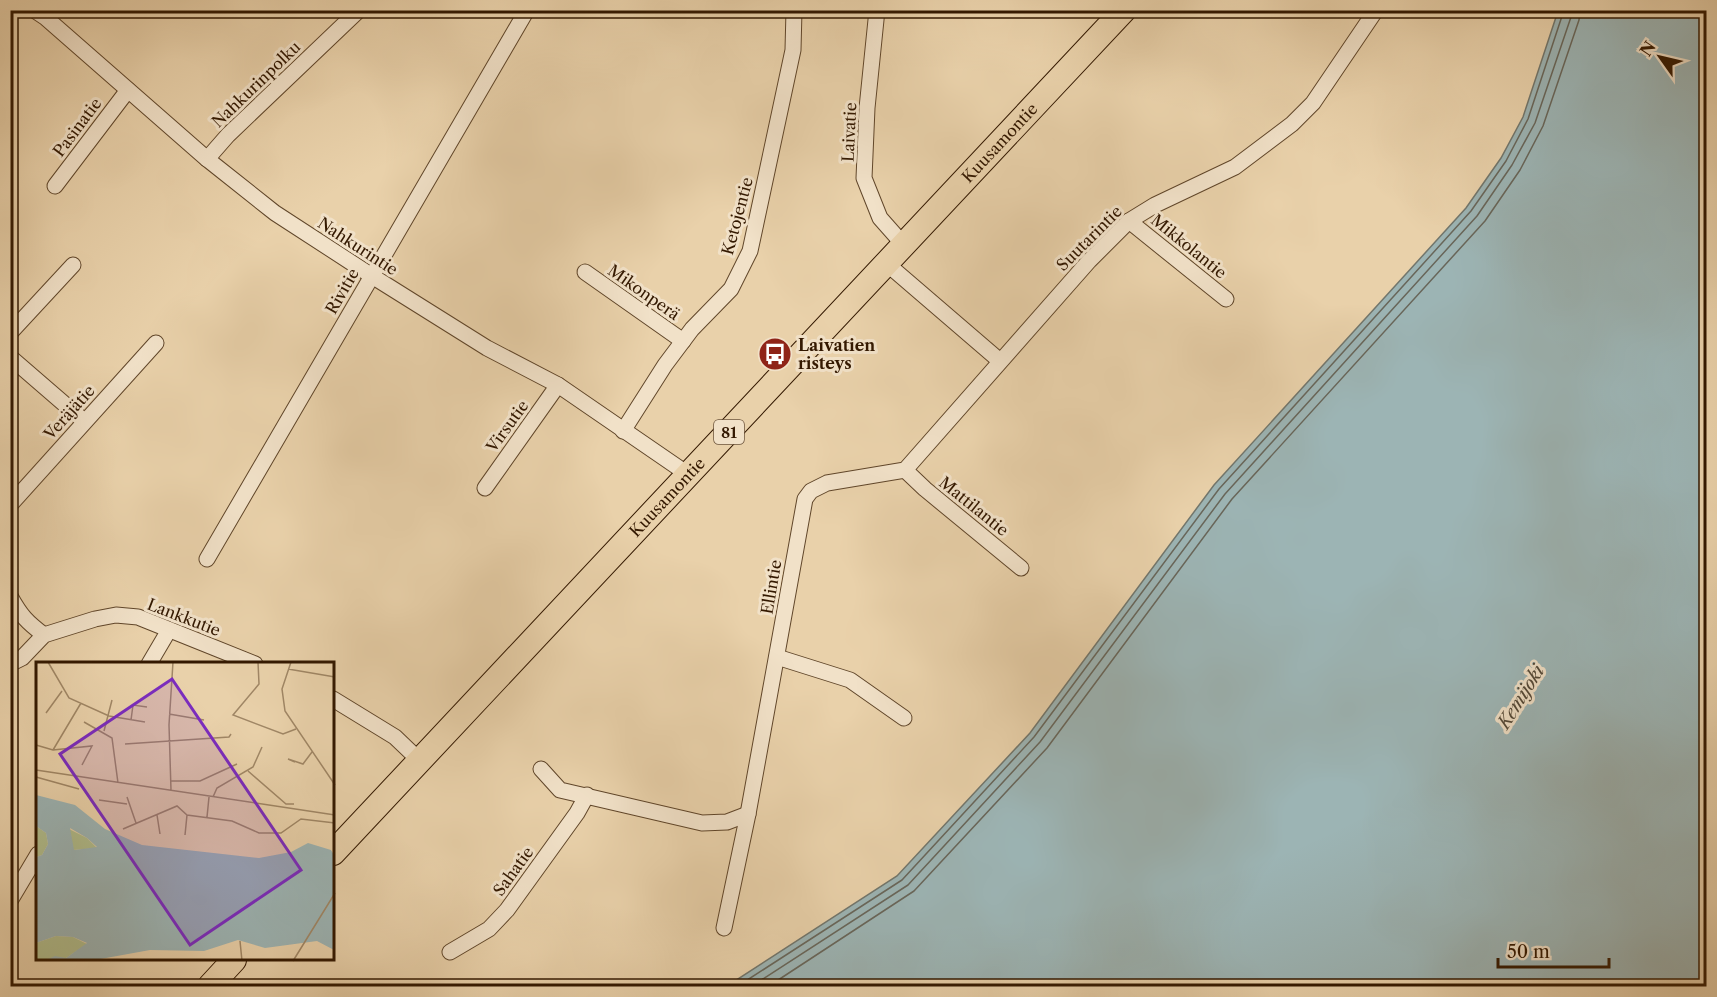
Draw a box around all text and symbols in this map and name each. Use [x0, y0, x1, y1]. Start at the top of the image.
north arrow [1630, 27, 1690, 87]
street label: Nahkurinpolku [208, 37, 305, 131]
text: N [1635, 37, 1660, 60]
street label: Pasinatie [48, 94, 106, 160]
street label: Kuusamontie [957, 99, 1042, 187]
street label: Laivatie [837, 102, 861, 162]
street label: Ketojentie [717, 175, 757, 257]
street label: Suutarintie [1052, 201, 1126, 275]
street label: Mikkolantie [1147, 209, 1231, 283]
street label: Nahkurintie [314, 213, 402, 279]
street label: Mikonperä [604, 260, 684, 324]
street label: Rivitie [321, 265, 363, 317]
place label: Laivatien risteys [798, 335, 875, 373]
bus stop icon: Laivatien risteys [757, 336, 793, 372]
street label: Veräjätie [39, 381, 99, 444]
street label: Virsutie [481, 396, 533, 457]
road number: 81 [714, 420, 744, 444]
street label: Kuusamontie [625, 453, 709, 541]
street label: Mattilantie [935, 472, 1013, 540]
street label: Ellintie [756, 558, 786, 616]
street label: Lankkutie [145, 594, 223, 640]
water label: Kemijoki [1492, 660, 1550, 735]
inset map [36, 662, 334, 961]
street label: Sahatie [488, 842, 538, 899]
scale bar [1498, 931, 1609, 969]
text: 50 m [1507, 941, 1550, 963]

